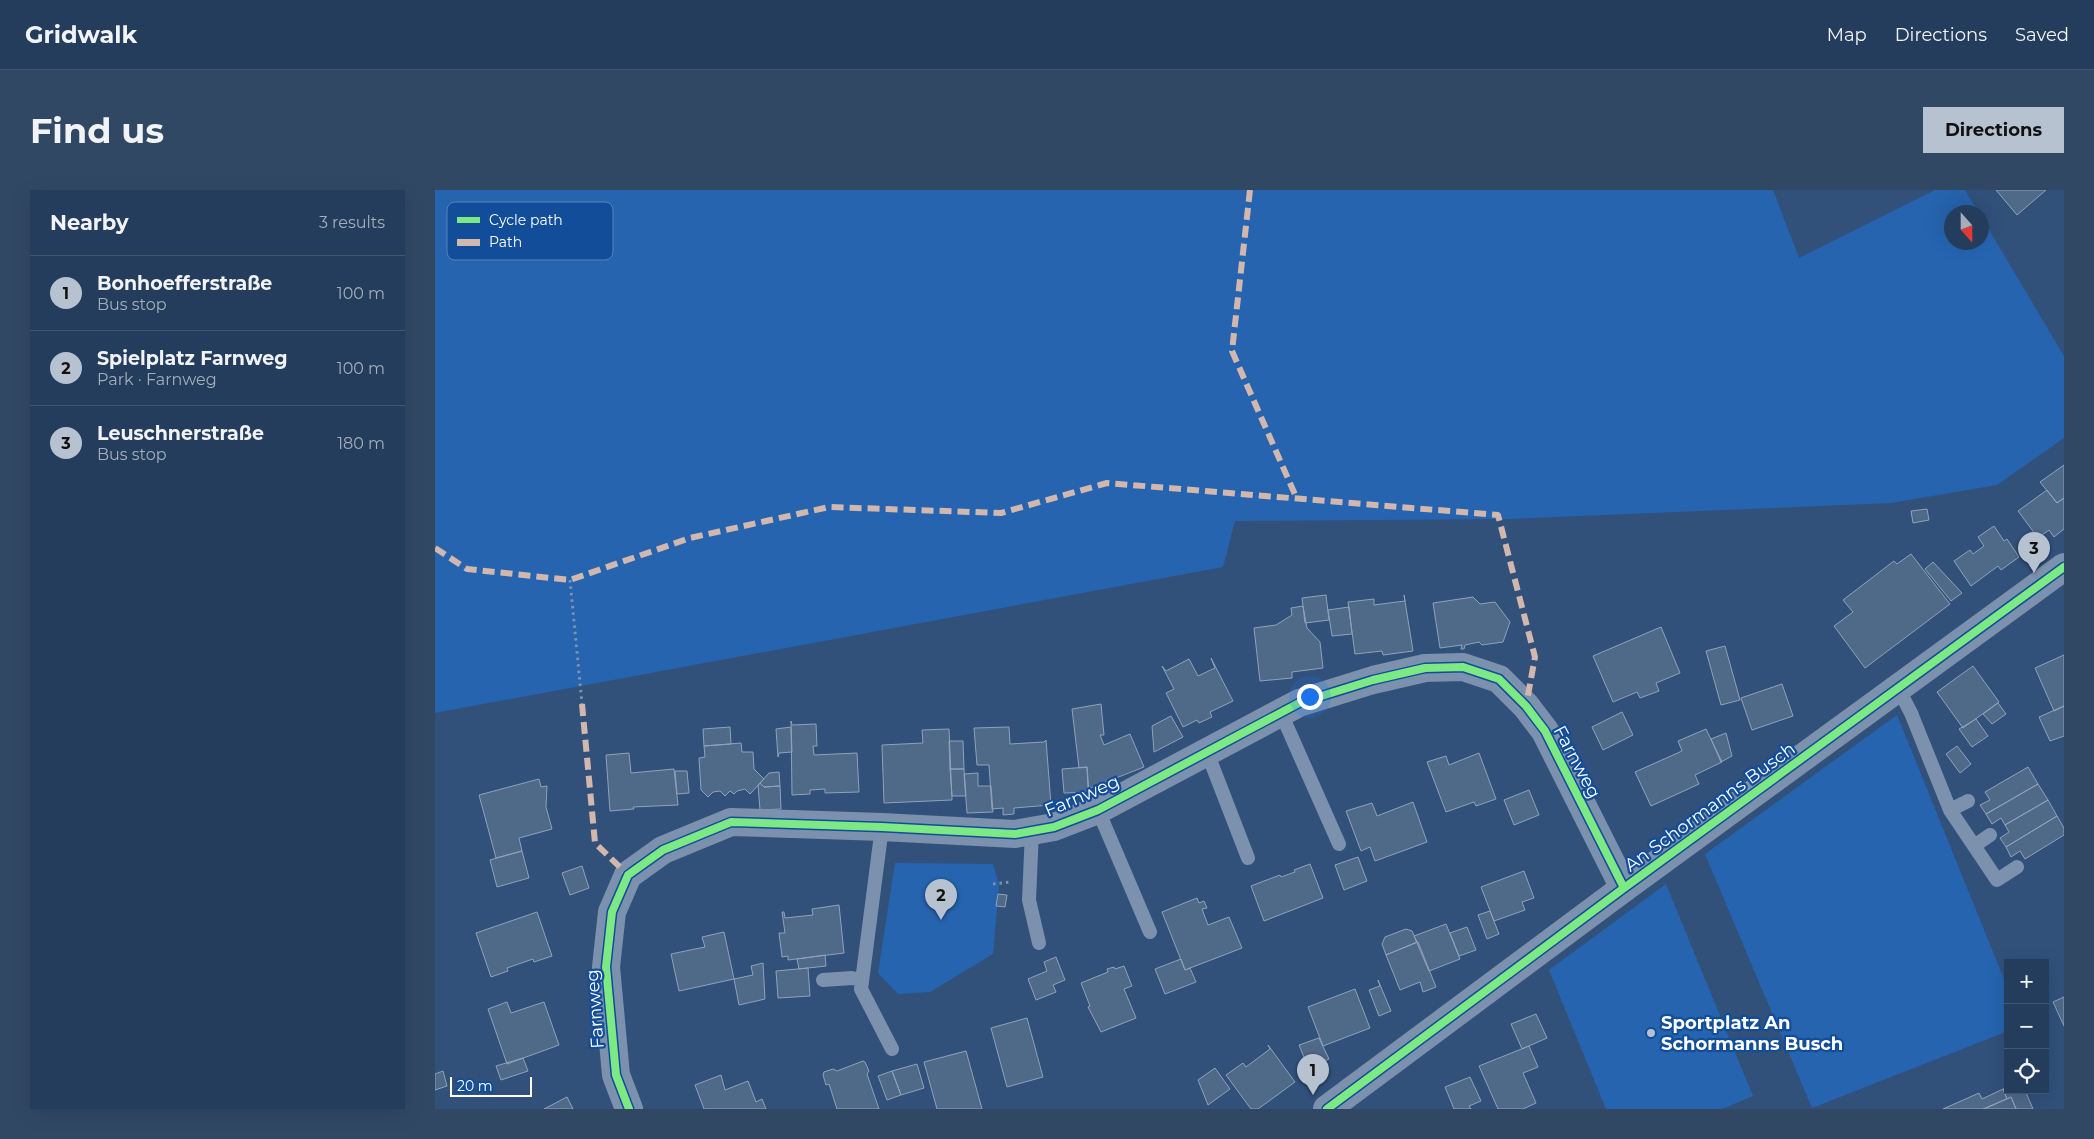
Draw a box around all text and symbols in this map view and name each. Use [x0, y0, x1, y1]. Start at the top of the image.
text: Gridwalk [25, 20, 137, 49]
text: Map [1827, 24, 1867, 46]
text: Directions [1895, 24, 1987, 46]
text: Saved [2015, 24, 2069, 46]
button: Directions [1923, 107, 2064, 153]
text: Find us [30, 109, 164, 152]
legend [447, 202, 613, 260]
north arrow [1944, 205, 1989, 250]
text: Nearby [50, 210, 129, 235]
text: Cycle path [489, 211, 563, 229]
text: 3 results [319, 213, 385, 232]
text: Path [489, 233, 522, 251]
text: Bonhoefferstraße [97, 272, 272, 295]
text: 1 [63, 284, 69, 303]
text: 100 m [337, 284, 385, 303]
text: Bus stop [97, 295, 167, 314]
text: Spielplatz Farnweg [97, 347, 288, 370]
text: 2 [61, 359, 71, 378]
text: 100 m [337, 359, 385, 378]
text: Park · Farnweg [97, 370, 217, 389]
text: Leuschnerstraße [97, 422, 264, 445]
text: 3 [61, 434, 71, 453]
text: 180 m [337, 434, 385, 453]
text: Bus stop [97, 445, 167, 464]
pin: 3 [2018, 532, 2050, 573]
your location [1297, 684, 1323, 710]
street label: Farnweg [1549, 722, 1605, 802]
street label: An Schormanns Busch [1620, 738, 1800, 876]
street label: Farnweg [1041, 770, 1123, 822]
pin: 2 [925, 879, 957, 920]
map controls [2004, 959, 2049, 1094]
button: + [2004, 959, 2049, 1004]
street label: Farnweg [581, 969, 609, 1049]
button: − [2004, 1004, 2049, 1049]
place label: Sportplatz An Schormanns Busch [1661, 1012, 1843, 1055]
marker: Sportplatz An Schormanns Busch [1645, 1027, 1657, 1039]
button: locate [2004, 1049, 2049, 1094]
pin: 1 [1297, 1054, 1329, 1095]
scale bar [450, 1074, 533, 1097]
text: 20 m [457, 1077, 493, 1095]

